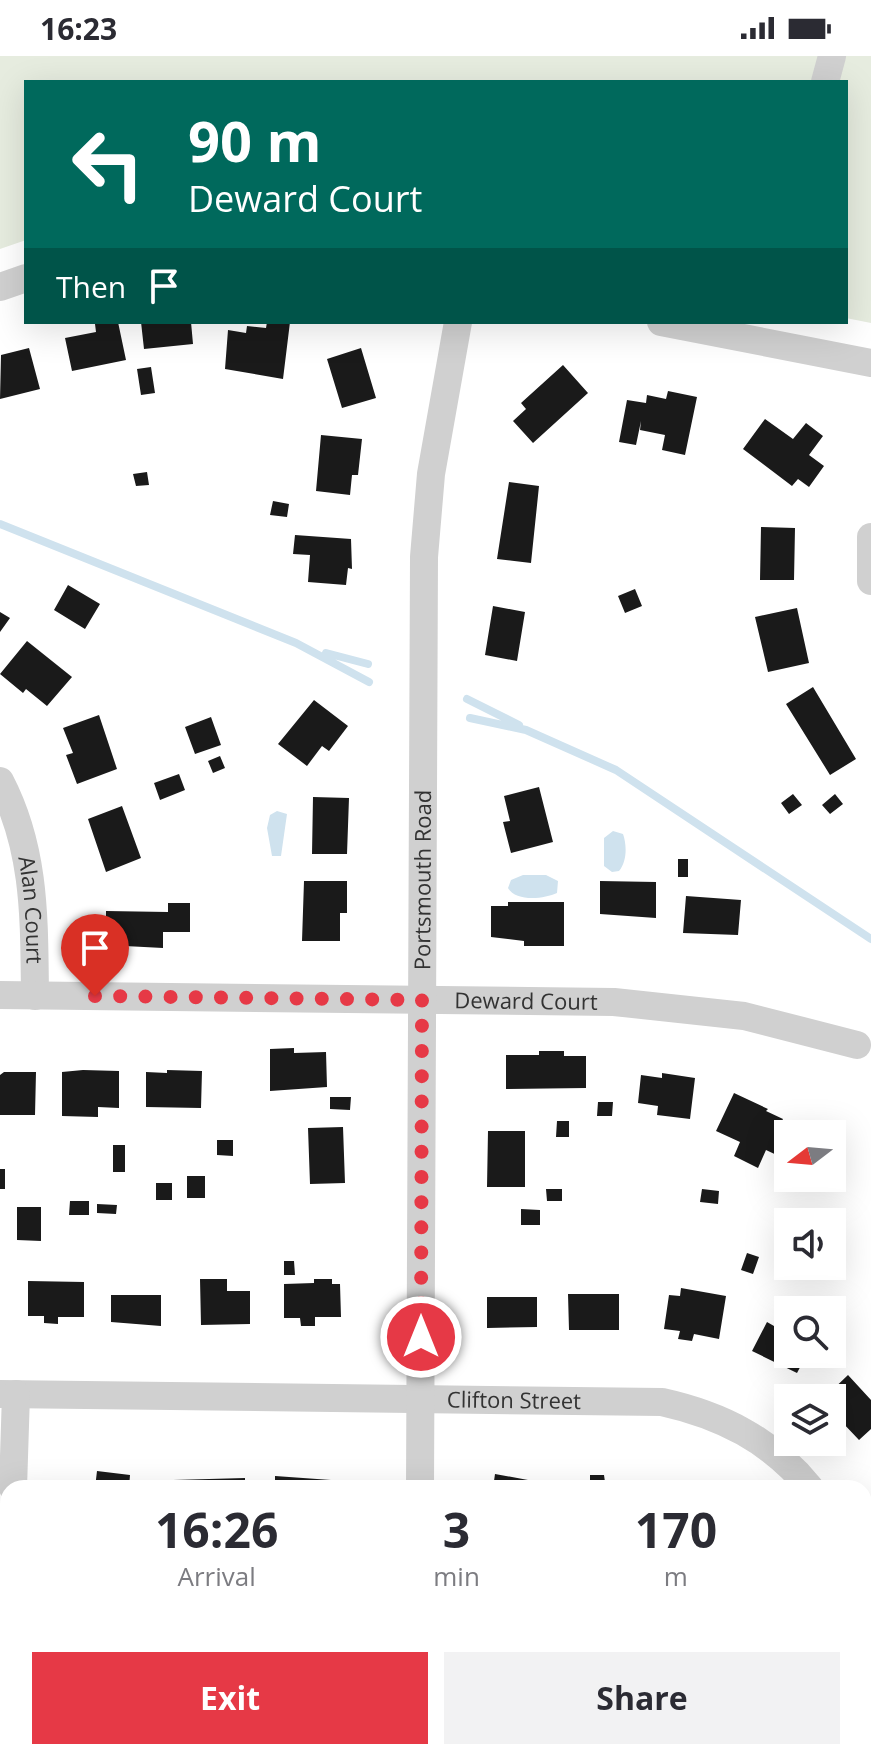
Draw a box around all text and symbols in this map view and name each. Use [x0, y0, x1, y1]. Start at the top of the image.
text: 16:23 [40, 8, 117, 49]
text: 90 m [188, 102, 322, 178]
icon: left [56, 112, 160, 216]
text: Deward Court [188, 174, 422, 223]
icon: arrive [142, 264, 186, 308]
text: Then [56, 266, 126, 307]
street label: Portsmouth Road [406, 790, 437, 970]
street label: Alan Court [12, 853, 51, 964]
pin [61, 914, 129, 996]
icon: arrive [73, 926, 117, 970]
street label: Deward Court [454, 984, 598, 1016]
north arrow [774, 1120, 846, 1192]
map controls [774, 1120, 846, 1456]
button: sound [774, 1208, 846, 1280]
position arrow [379, 1295, 463, 1379]
button: search [774, 1296, 846, 1368]
street label: Clifton Street [447, 1383, 581, 1415]
button: layers [774, 1384, 846, 1456]
text: 16:26 [155, 1497, 278, 1562]
text: 3 [443, 1497, 470, 1562]
text: 170 [635, 1497, 717, 1562]
text: Arrival [177, 1558, 256, 1594]
text: min [433, 1558, 480, 1594]
text: m [664, 1558, 688, 1594]
button: Exit [32, 1652, 428, 1744]
button: Share [444, 1652, 840, 1744]

